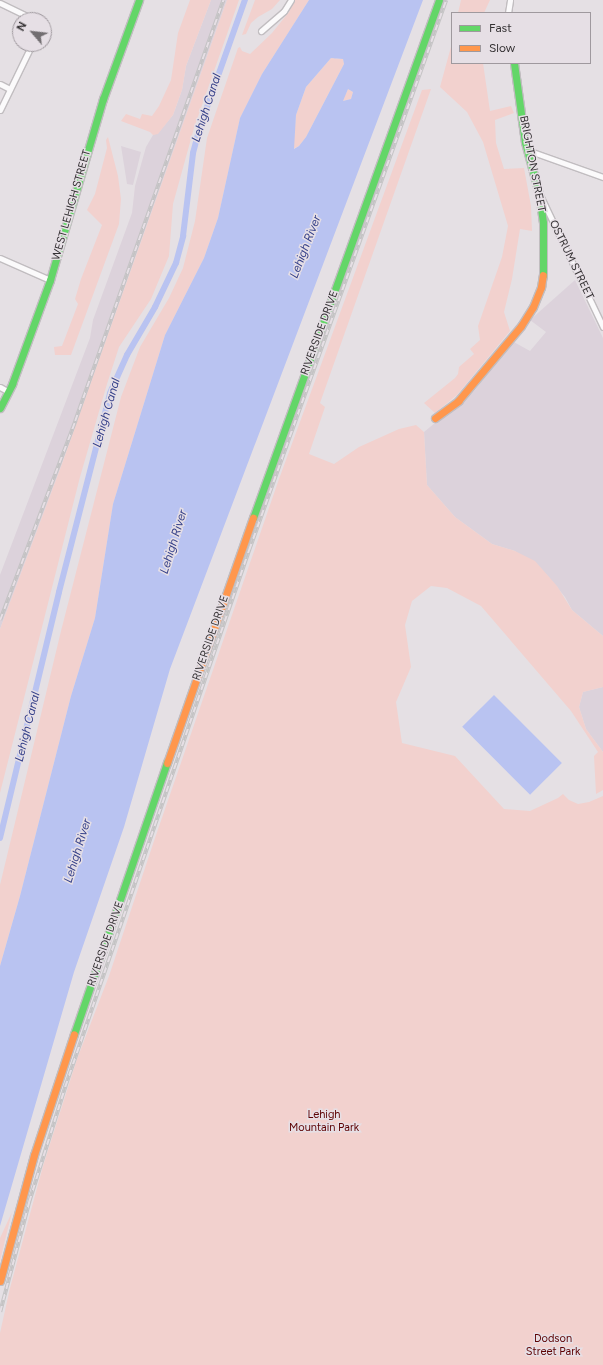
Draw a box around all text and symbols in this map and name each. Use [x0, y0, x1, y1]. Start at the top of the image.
north arrow [12, 12, 52, 52]
legend [451, 12, 591, 64]
text: N [14, 20, 30, 33]
text: Fast [489, 21, 512, 35]
text: Slow [489, 41, 515, 55]
water label: Lehigh Canal [189, 72, 225, 144]
street label: BRIGHTON STREET [516, 115, 548, 213]
street label: WEST LEHIGH STREET [50, 148, 94, 262]
water label: Lehigh River [287, 214, 325, 280]
street label: OSTRUM STREET [546, 218, 596, 302]
street label: RIVERSIDE DRIVE [299, 289, 341, 377]
water label: Lehigh Canal [90, 377, 124, 449]
water label: Lehigh River [157, 508, 191, 576]
street label: RIVERSIDE DRIVE [190, 594, 232, 682]
water label: Lehigh Canal [12, 691, 44, 763]
water label: Lehigh River [61, 817, 95, 885]
street label: RIVERSIDE DRIVE [85, 900, 127, 988]
park label: Lehigh Mountain Park [289, 1109, 359, 1135]
park label: Dodson Street Park [526, 1333, 580, 1359]

